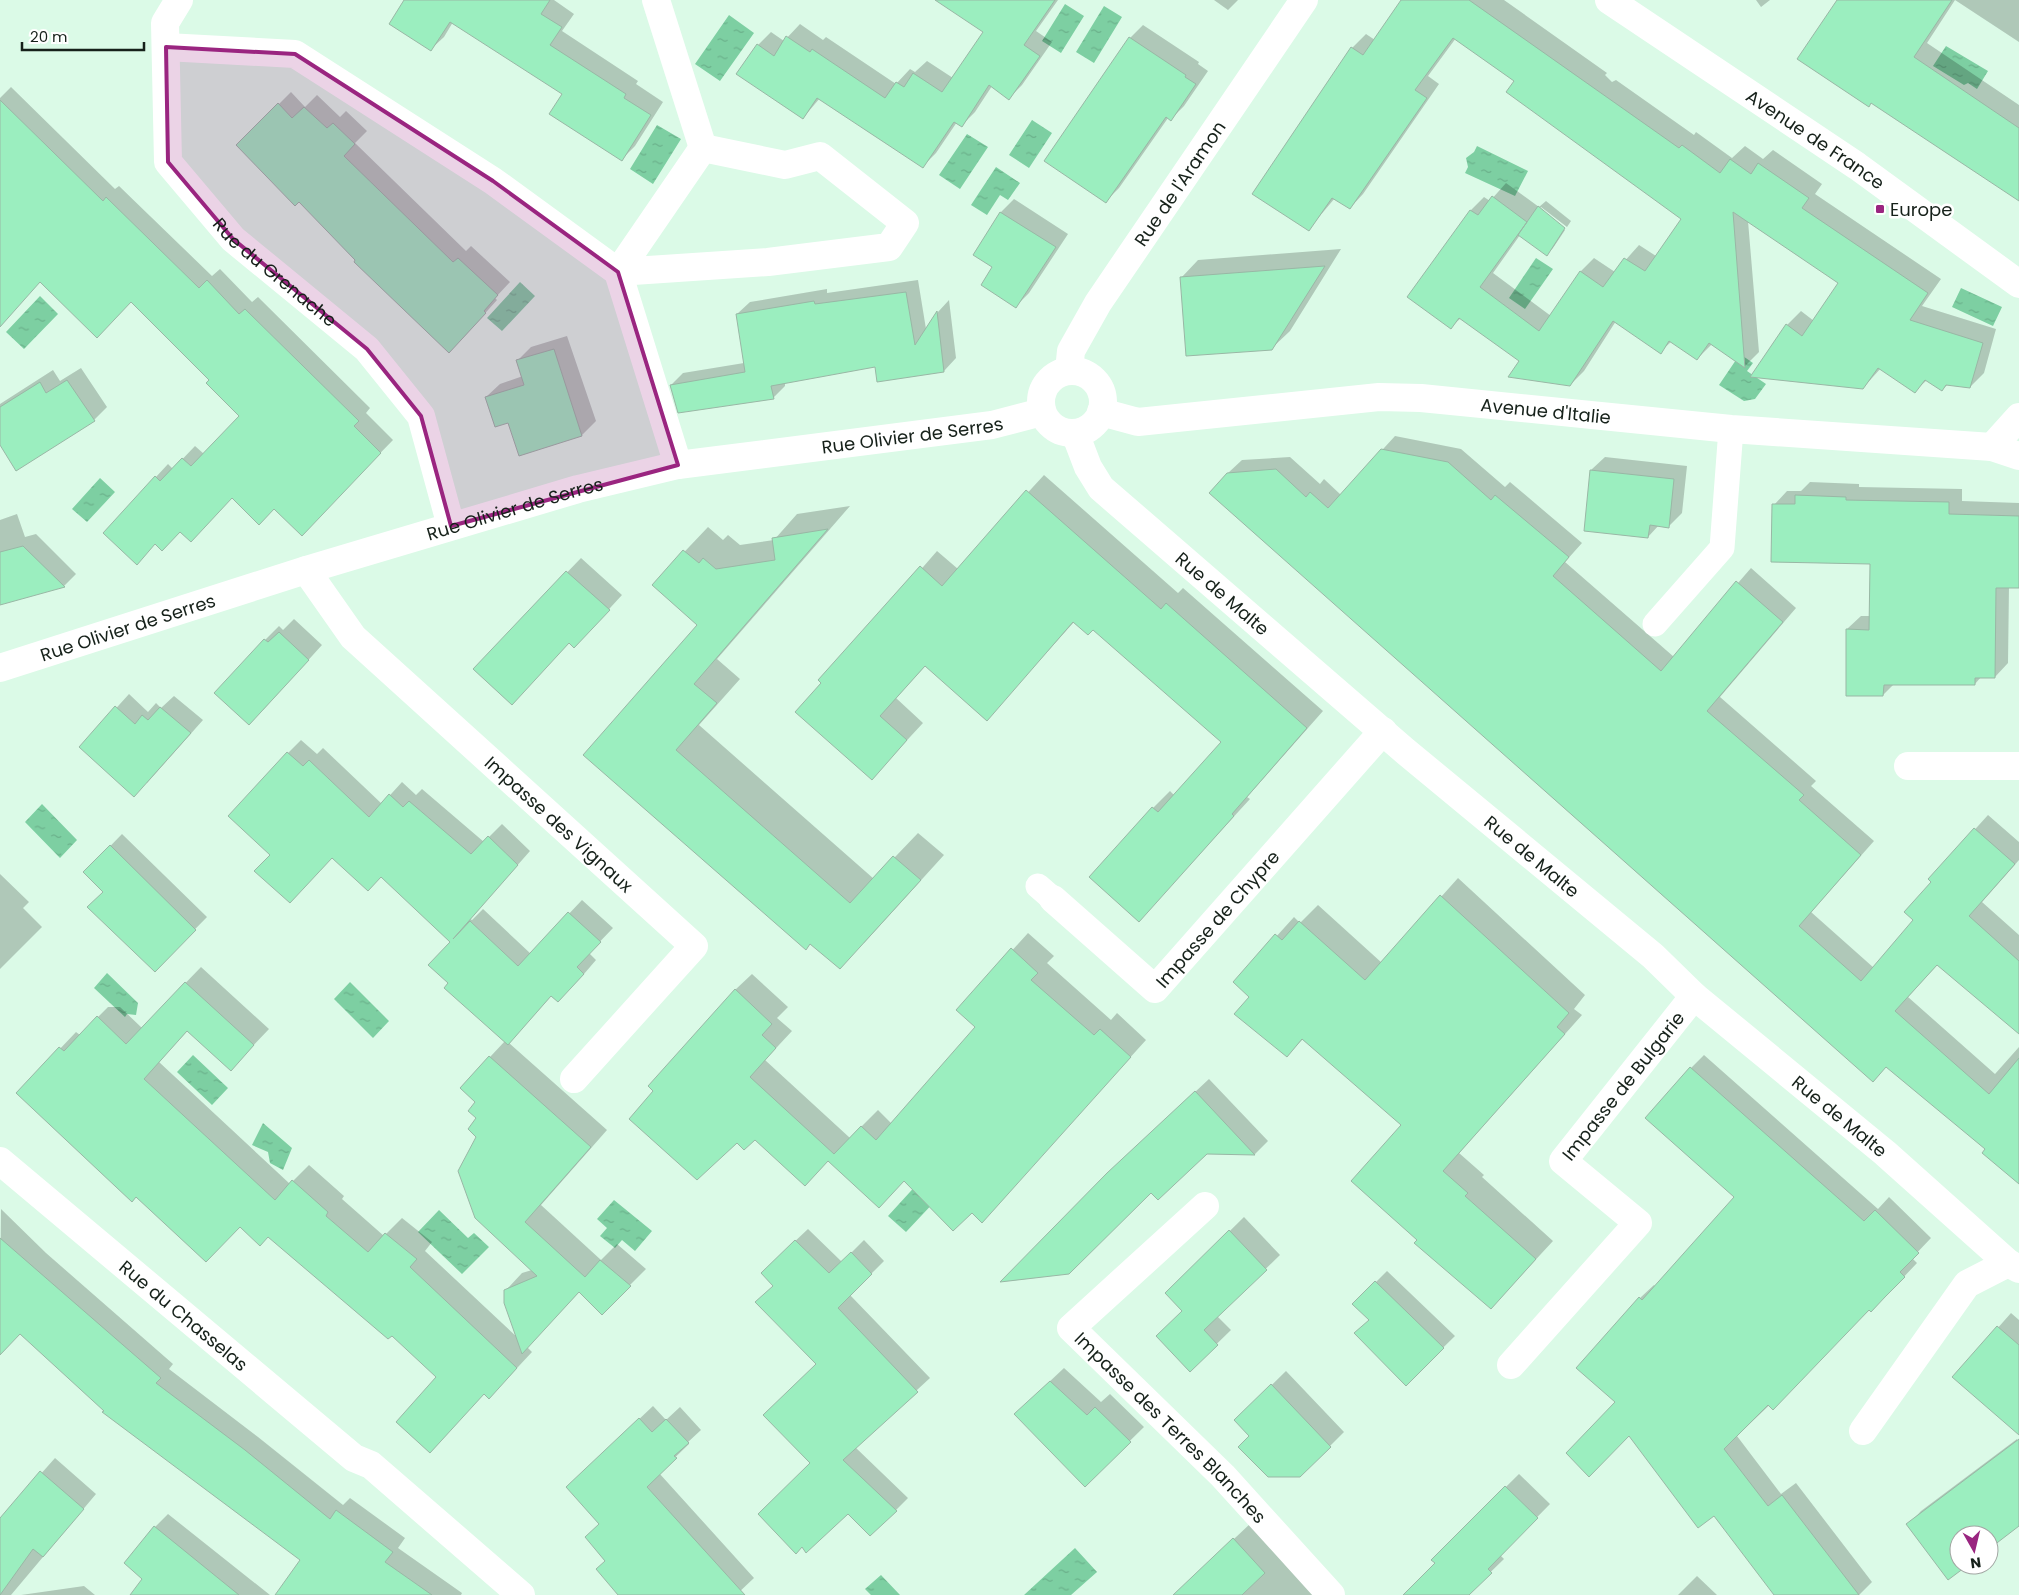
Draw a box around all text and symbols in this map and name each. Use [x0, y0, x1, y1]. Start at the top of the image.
scale bar [22, 20, 145, 52]
text: 20 m [30, 26, 68, 47]
street label: Avenue de France [1742, 83, 1890, 195]
street label: Rue de l'Aramon [1128, 116, 1231, 251]
place label: Europe [1890, 197, 1952, 222]
marker: Europe [1874, 203, 1886, 215]
street label: Rue du Grenache [207, 212, 342, 332]
street label: Avenue d'Italie [1479, 392, 1612, 429]
street label: Rue Olivier de Serres [820, 410, 1006, 459]
street label: Rue Olivier de Serres [424, 471, 605, 546]
street label: Rue de Malte [1170, 546, 1275, 641]
street label: Rue Olivier de Serres [37, 587, 218, 667]
street label: Impasse des Vignaux [479, 750, 639, 898]
street label: Rue de Malte [1479, 809, 1585, 903]
street label: Impasse de Chypre [1150, 844, 1285, 993]
street label: Impasse de Bulgarie [1556, 1006, 1690, 1165]
street label: Rue de Malte [1787, 1069, 1893, 1163]
street label: Rue du Chasselas [114, 1254, 253, 1376]
street label: Impasse des Terres Blanches [1069, 1326, 1272, 1528]
north arrow [1949, 1525, 1999, 1575]
text: N [1969, 1552, 1982, 1574]

